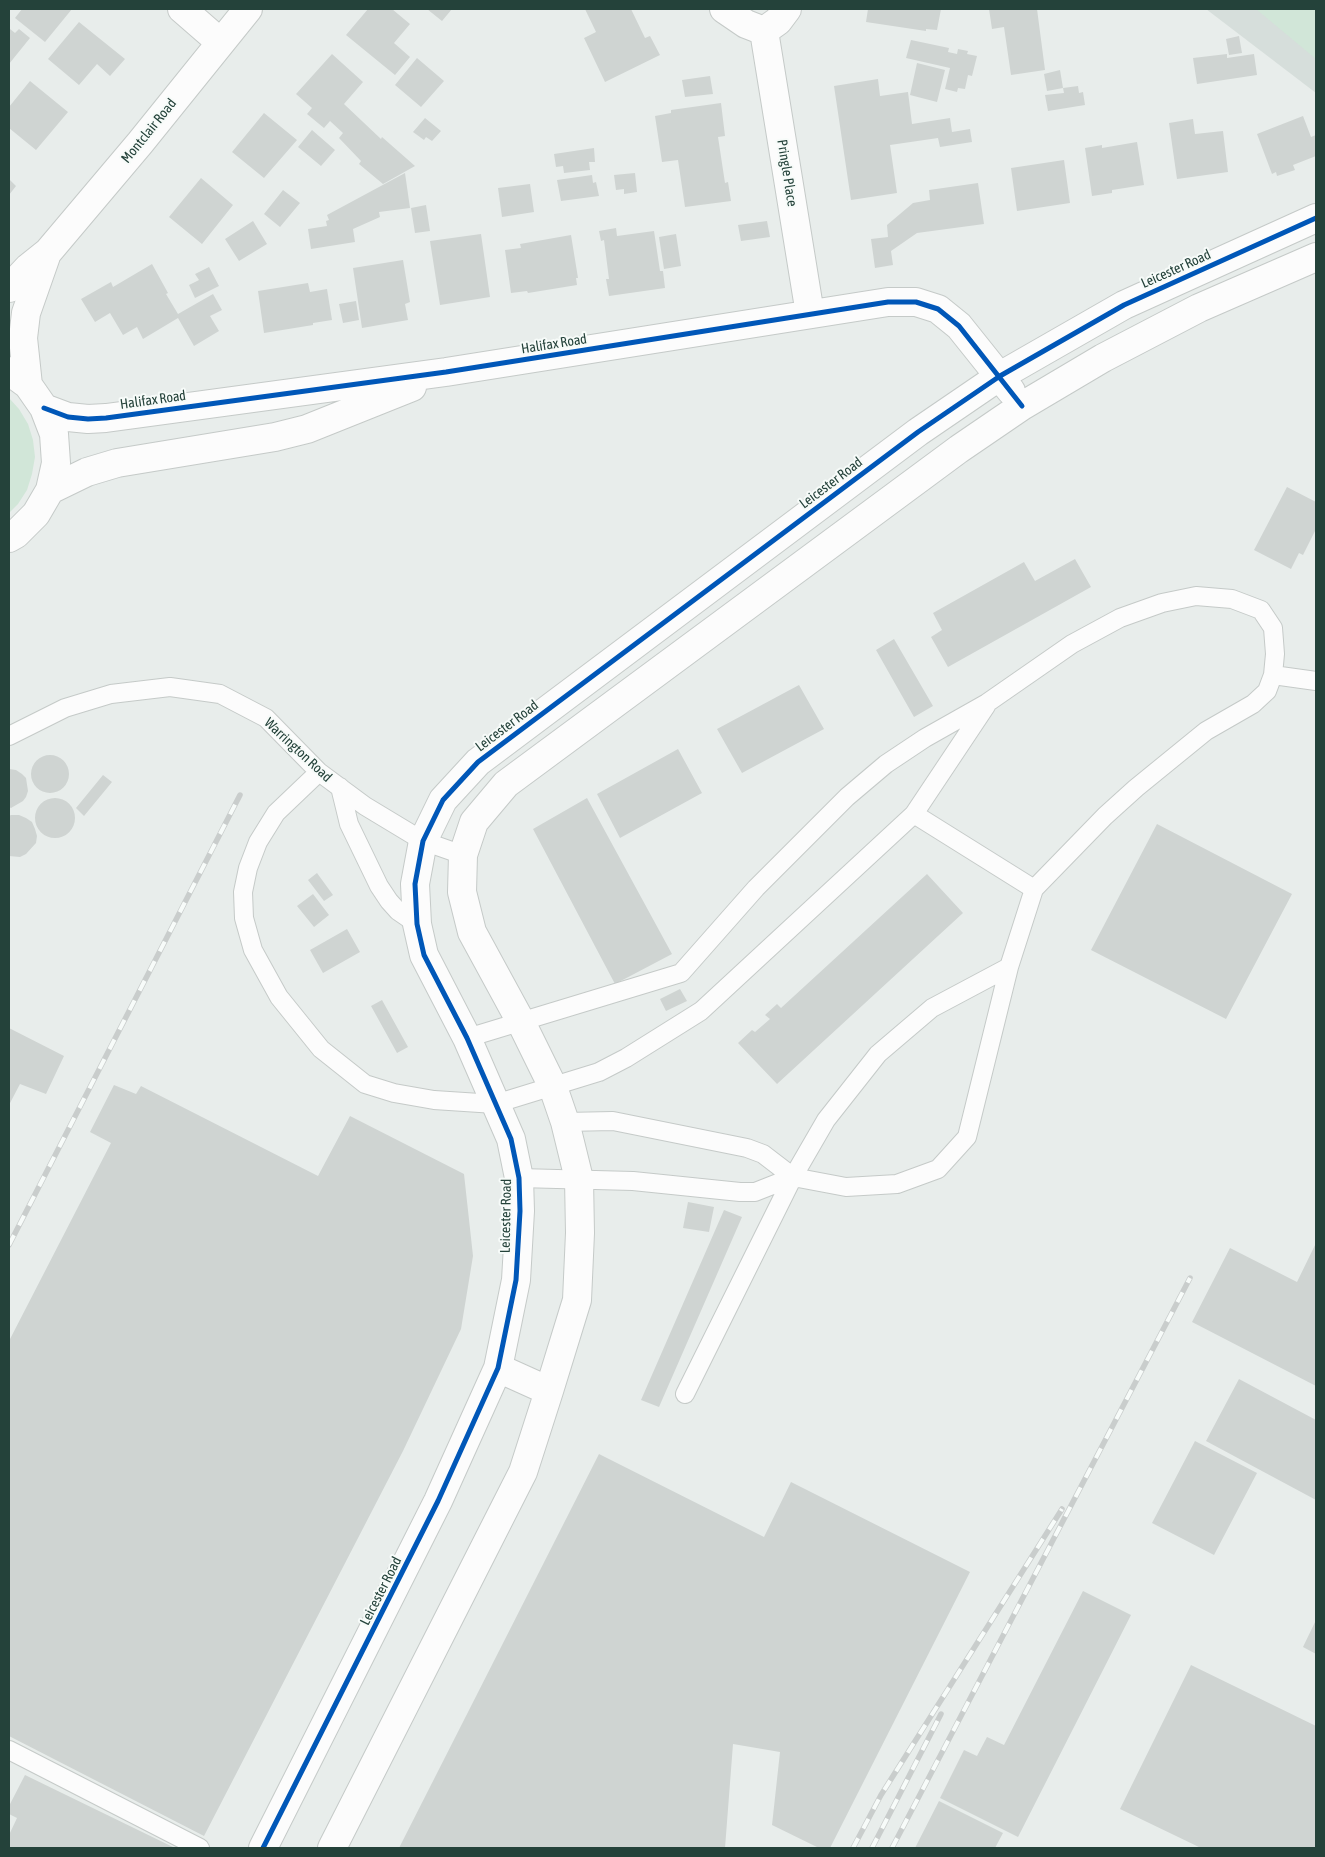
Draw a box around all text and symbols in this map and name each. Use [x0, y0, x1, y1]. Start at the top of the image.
street label: Montclair Road [118, 95, 180, 167]
street label: Pringle Place [773, 138, 801, 208]
street label: Leicester Road [1139, 246, 1213, 292]
street label: Halifax Road [520, 331, 588, 357]
street label: Halifax Road [119, 387, 187, 413]
street label: Leicester Road [796, 454, 866, 512]
street label: Leicester Road [472, 697, 542, 755]
street label: Warrington Road [261, 714, 335, 786]
street label: Leicester Road [497, 1179, 515, 1253]
street label: Leicester Road [357, 1554, 405, 1628]

